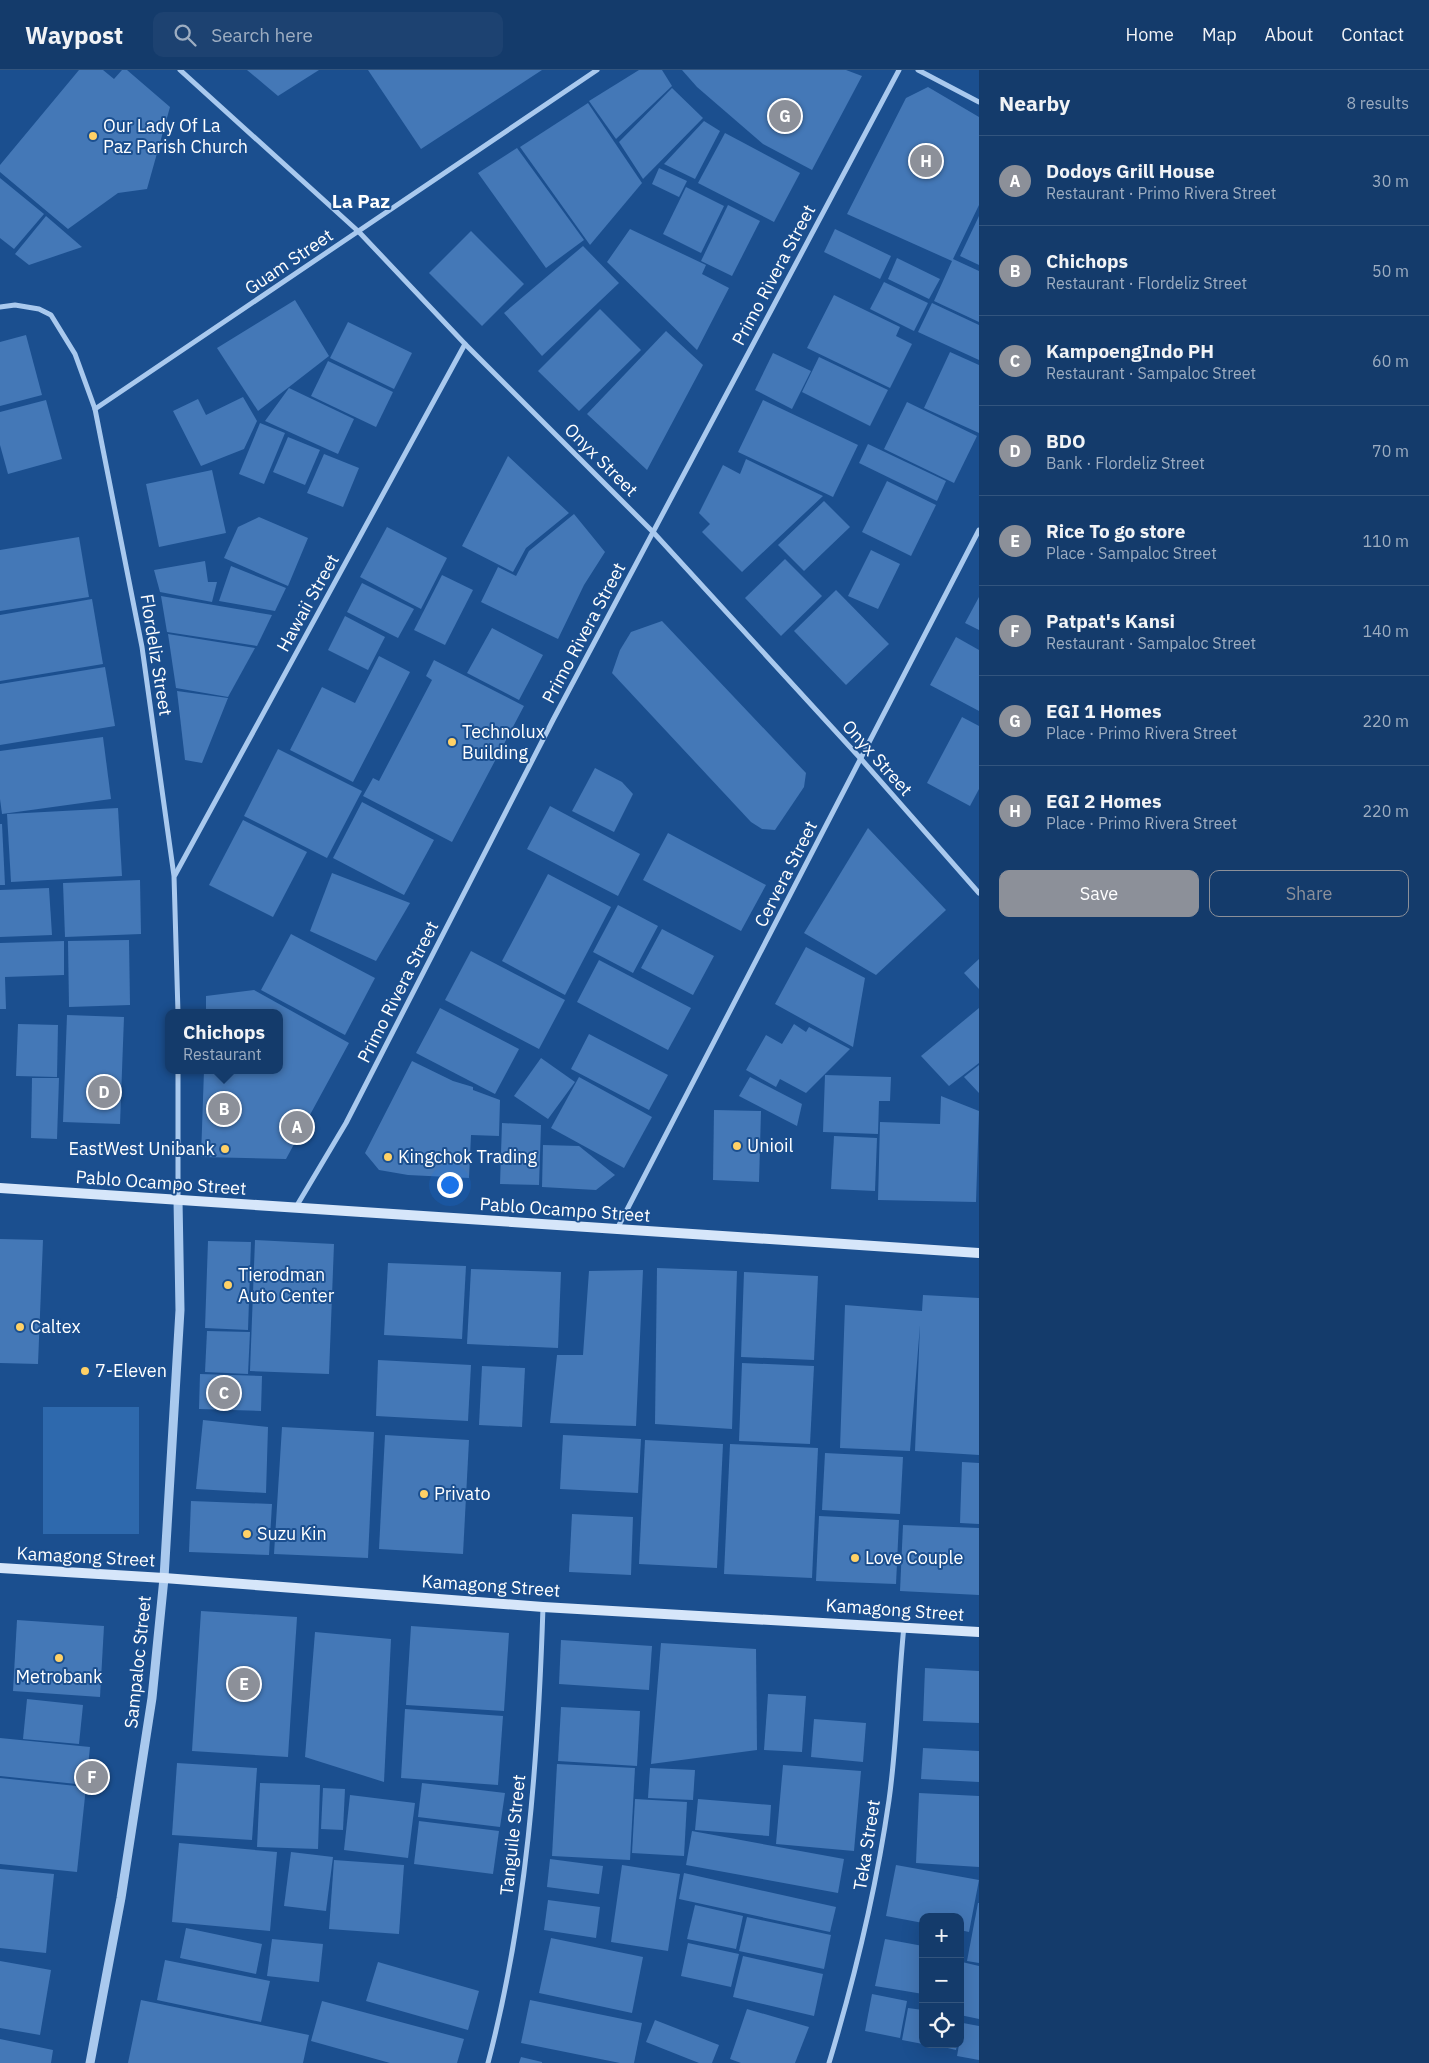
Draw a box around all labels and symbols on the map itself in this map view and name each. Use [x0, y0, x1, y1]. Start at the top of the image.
pin: G [769, 97, 801, 135]
place label: Our Lady Of La Paz Parish Church [103, 114, 248, 158]
marker: Our Lady Of La Paz Parish Church [87, 130, 99, 142]
pin: H [910, 142, 942, 180]
district label: La Paz [332, 189, 390, 213]
street label: Primo Rivera Street [727, 200, 820, 349]
street label: Guam Street [240, 224, 337, 300]
street label: Onyx Street [560, 418, 643, 501]
street label: Hawaii Street [271, 550, 344, 656]
street label: Primo Rivera Street [537, 558, 630, 707]
street label: Flordeliz Street [135, 592, 177, 718]
street label: Onyx Street [837, 715, 918, 800]
place label: Technolux Building [462, 720, 545, 764]
marker: Technolux Building [446, 736, 458, 748]
street label: Cervera Street [749, 817, 822, 931]
street label: Primo Rivera Street [352, 917, 443, 1067]
pin: D [88, 1073, 120, 1111]
pin: B [208, 1090, 240, 1128]
pin: A [281, 1108, 313, 1146]
place label: Unioil [747, 1134, 794, 1157]
place label: EastWest Unibank [68, 1137, 216, 1160]
marker: Unioil [731, 1140, 743, 1152]
marker: EastWest Unibank [219, 1143, 231, 1155]
place label: Kingchok Trading [398, 1145, 537, 1168]
marker: Kingchok Trading [382, 1151, 394, 1163]
street label: Pablo Ocampo Street [75, 1165, 247, 1200]
your location [437, 1172, 463, 1198]
street label: Pablo Ocampo Street [479, 1192, 651, 1227]
place label: Tierodman Auto Center [238, 1263, 335, 1307]
marker: Tierodman Auto Center [222, 1279, 234, 1291]
place label: Caltex [30, 1315, 81, 1338]
marker: Caltex [14, 1321, 26, 1333]
place label: 7-Eleven [95, 1359, 167, 1382]
marker: 7-Eleven [79, 1365, 91, 1377]
pin: C [208, 1374, 240, 1412]
place label: Privato [434, 1482, 490, 1505]
marker: Privato [418, 1488, 430, 1500]
place label: Suzu Kin [257, 1522, 327, 1545]
marker: Suzu Kin [241, 1528, 253, 1540]
street label: Kamagong Street [16, 1541, 156, 1572]
place label: Love Couple [865, 1546, 963, 1569]
marker: Love Couple [849, 1552, 861, 1564]
street label: Kamagong Street [421, 1569, 561, 1602]
street label: Kamagong Street [825, 1593, 965, 1626]
street label: Sampaloc Street [119, 1594, 156, 1730]
marker: Metrobank [53, 1652, 65, 1664]
place label: Metrobank [15, 1665, 103, 1688]
pin: E [228, 1665, 260, 1703]
pin: F [76, 1758, 108, 1796]
street label: Tanguile Street [495, 1773, 530, 1897]
street label: Teka Street [848, 1798, 885, 1892]

